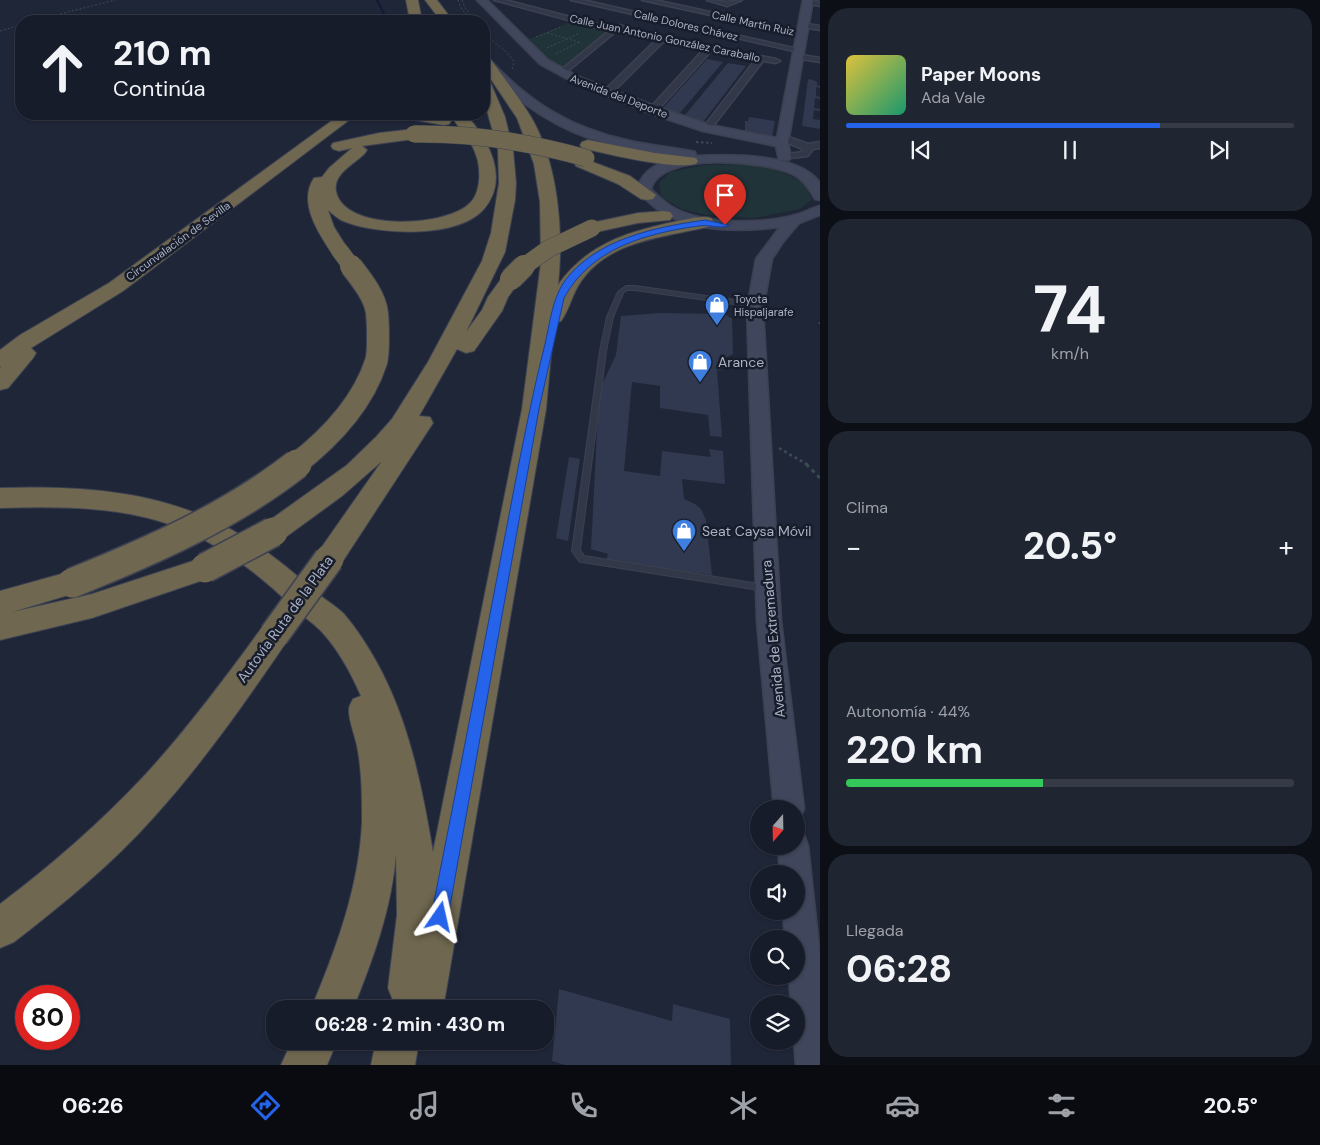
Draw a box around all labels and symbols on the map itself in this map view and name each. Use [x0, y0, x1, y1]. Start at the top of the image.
street label: Calle Dolores Chávez [633, 6, 739, 44]
street label: Calle Martín Ruiz [711, 7, 795, 39]
street label: Calle Juan Antonio González Caraballo [568, 11, 762, 65]
street label: Avenida del Deporte [568, 71, 670, 121]
pin [704, 174, 746, 225]
street label: Circunvalación de Sevilla [123, 198, 233, 284]
shop icon: Toyota Hispaljarafe [704, 292, 730, 326]
place label: Toyota Hispaljarafe [734, 292, 793, 319]
shop icon: Arance [687, 349, 713, 383]
place label: Arance [718, 353, 764, 371]
shop icon: Seat Caysa Móvil [671, 518, 697, 552]
place label: Seat Caysa Móvil [702, 522, 811, 540]
street label: Autovía Ruta de la Plata [233, 552, 337, 686]
street label: Avenida de Extremadura [757, 559, 789, 719]
north arrow [750, 800, 805, 855]
position arrow [413, 890, 465, 942]
speed limit sign: 80 [15, 985, 80, 1050]

